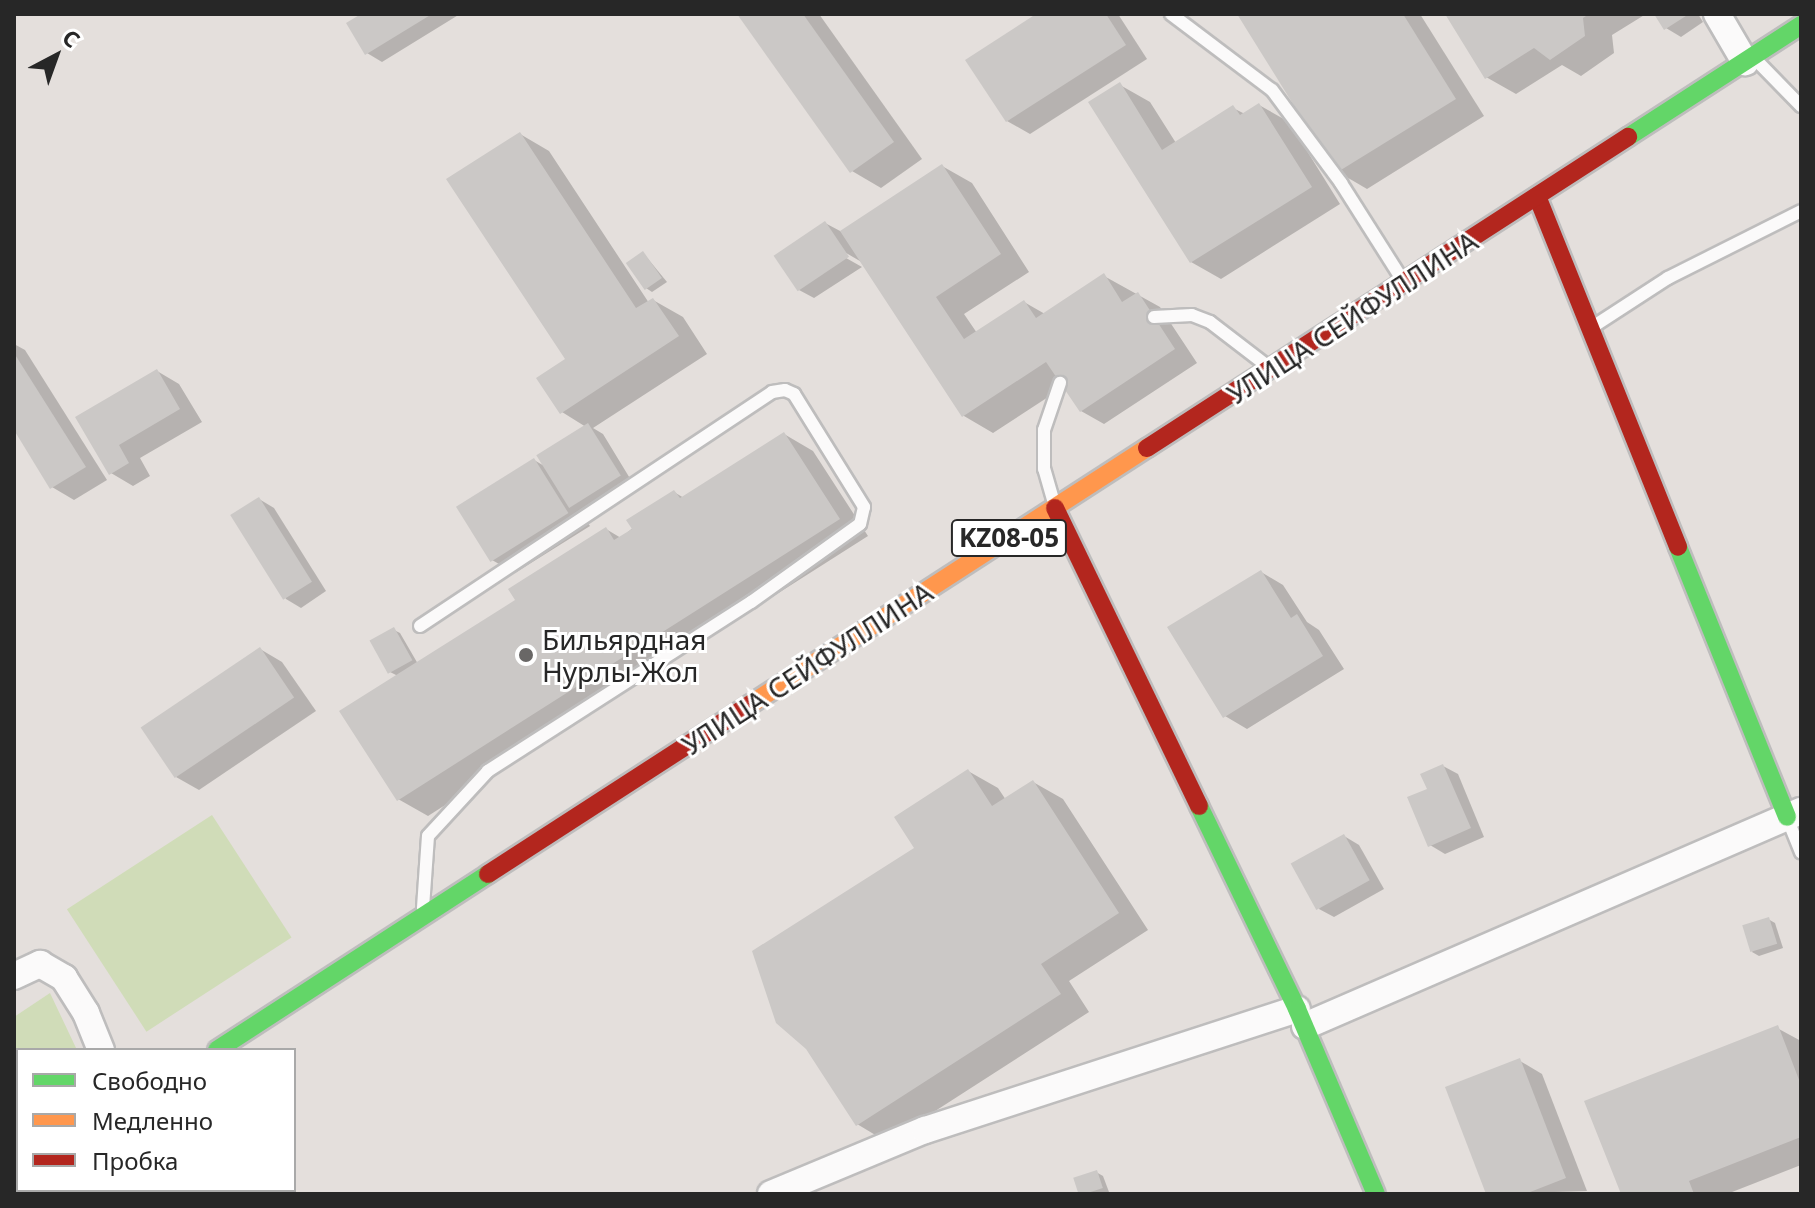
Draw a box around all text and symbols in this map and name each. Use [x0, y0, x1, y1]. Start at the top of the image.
north arrow [16, 16, 96, 96]
text: С [57, 22, 87, 54]
street label: УЛИЦА СЕЙФУЛЛИНА [1221, 223, 1483, 411]
road number: KZ08-05 [949, 516, 1069, 560]
street label: УЛИЦА СЕЙФУЛЛИНА [676, 574, 938, 762]
place label: Бильярдная Нурлы-Жол [542, 622, 707, 688]
marker: Бильярдная Нурлы-Жол [517, 646, 535, 664]
legend [16, 1048, 296, 1192]
text: Свободно [92, 1064, 207, 1097]
text: Медленно [92, 1104, 213, 1137]
text: Пробка [92, 1144, 178, 1177]

